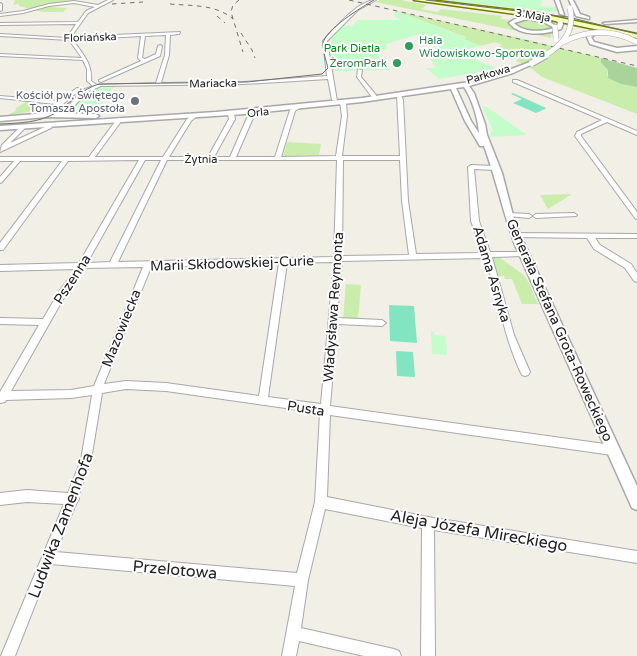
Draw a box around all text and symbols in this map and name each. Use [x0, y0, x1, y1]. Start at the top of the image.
street label: 3 Maja [514, 6, 552, 25]
street label: Floriańska [63, 30, 117, 45]
place label: Hala Widowiskowo-Sportowa [419, 34, 545, 60]
marker: Hala Widowiskowo-Sportowa [403, 40, 415, 52]
park label: Park Dietla [324, 42, 380, 55]
place label: ŻeromPark [330, 57, 387, 70]
marker: ŻeromPark [391, 57, 403, 69]
street label: Parkowa [465, 62, 511, 87]
street label: Mariacka [189, 77, 237, 90]
place label: Kościół pw. Świętego Tomasza Apostoła [16, 88, 125, 115]
marker: Kościół pw. Świętego Tomasza Apostoła [129, 95, 141, 107]
street label: Orla [246, 105, 270, 120]
street label: Żytnia [185, 153, 217, 166]
street label: Generała Stefana Grota-Roweckiego [503, 216, 617, 444]
street label: Adama Asnyka [469, 224, 514, 324]
street label: Władysława Reymonta [320, 231, 347, 383]
street label: Pszenna [50, 251, 95, 307]
street label: Marii Skłodowskiej-Curie [150, 252, 314, 275]
street label: Mazowiecka [98, 287, 145, 369]
street label: Pusta [286, 397, 326, 420]
street label: Ludwika Zamenhofa [24, 450, 98, 601]
street label: Aleja Józefa Mireckiego [389, 506, 569, 556]
street label: Przelotowa [132, 556, 218, 584]

